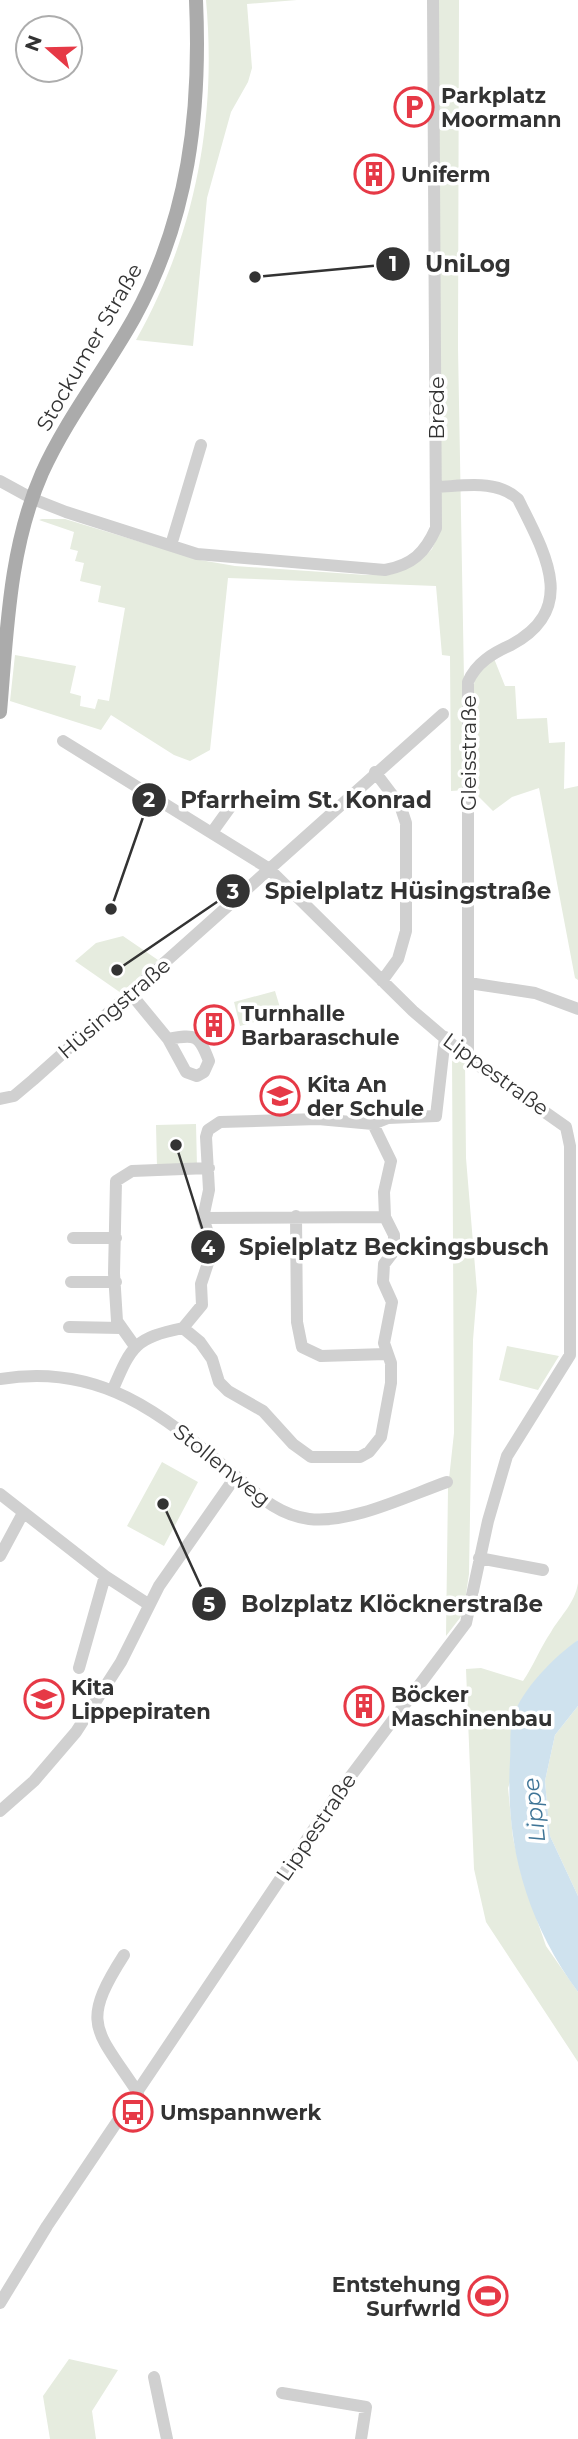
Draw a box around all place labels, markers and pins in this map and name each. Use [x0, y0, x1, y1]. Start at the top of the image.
place label: Parkplatz Moormann [441, 83, 562, 132]
parking icon: Parkplatz Moormann [393, 86, 435, 128]
building icon: Uniferm [353, 153, 395, 195]
place label: Uniferm [401, 162, 491, 187]
callout: UniLog [376, 242, 525, 286]
callout: Pfarrheim St. Konrad [131, 778, 446, 822]
callout: Spielplatz Hüsingstraße [216, 869, 565, 913]
place label: Turnhalle Barbaraschule [241, 1001, 399, 1050]
building icon: Turnhalle Barbaraschule [193, 1004, 235, 1046]
place label: Kita An der Schule [307, 1072, 424, 1121]
school or university icon: Kita An der Schule [259, 1075, 301, 1117]
callout: Spielplatz Beckingsbusch [190, 1225, 563, 1269]
callout: Bolzplatz Klöcknerstraße [192, 1582, 557, 1626]
place label: Kita Lippepiraten [71, 1675, 211, 1724]
school or university icon: Kita Lippepiraten [23, 1678, 65, 1720]
place label: Böcker Maschinenbau [391, 1682, 552, 1731]
building icon: Böcker Maschinenbau [343, 1685, 385, 1727]
bus stop icon: Umspannwerk [112, 2091, 154, 2133]
place label: Umspannwerk [160, 2100, 321, 2125]
place label: Entstehung Surfwrld [332, 2272, 461, 2321]
sports icon: Entstehung Surfwrld [467, 2275, 509, 2317]

